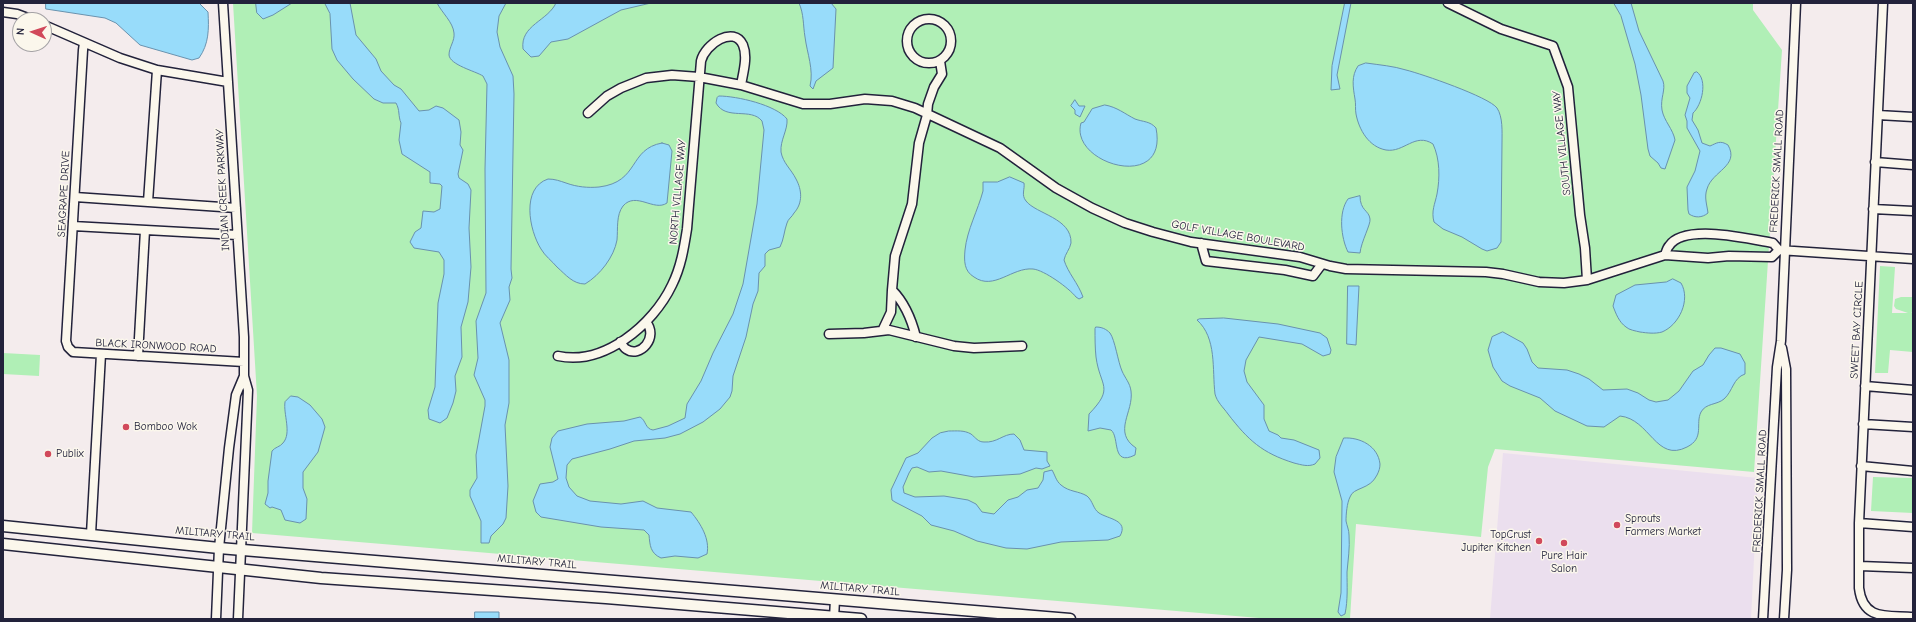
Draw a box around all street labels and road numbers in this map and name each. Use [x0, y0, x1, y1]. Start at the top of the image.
street label: SOUTH VILLAGE WAY [1550, 90, 1574, 196]
street label: FREDERICK SMALL ROAD [1767, 109, 1787, 233]
street label: INDIAN CREEK PARKWAY [213, 129, 233, 251]
street label: NORTH VILLAGE WAY [667, 139, 689, 245]
street label: SEAGRAPE DRIVE [55, 150, 73, 238]
street label: GOLF VILLAGE BOULEVARD [1170, 218, 1306, 254]
street label: SWEET BAY CIRCLE [1848, 281, 1866, 379]
street label: BLACK IRONWOOD ROAD [95, 336, 217, 356]
street label: FREDERICK SMALL ROAD [1750, 429, 1770, 553]
street label: MILITARY TRAIL [175, 524, 255, 544]
street label: MILITARY TRAIL [497, 552, 577, 572]
street label: MILITARY TRAIL [820, 579, 900, 599]

